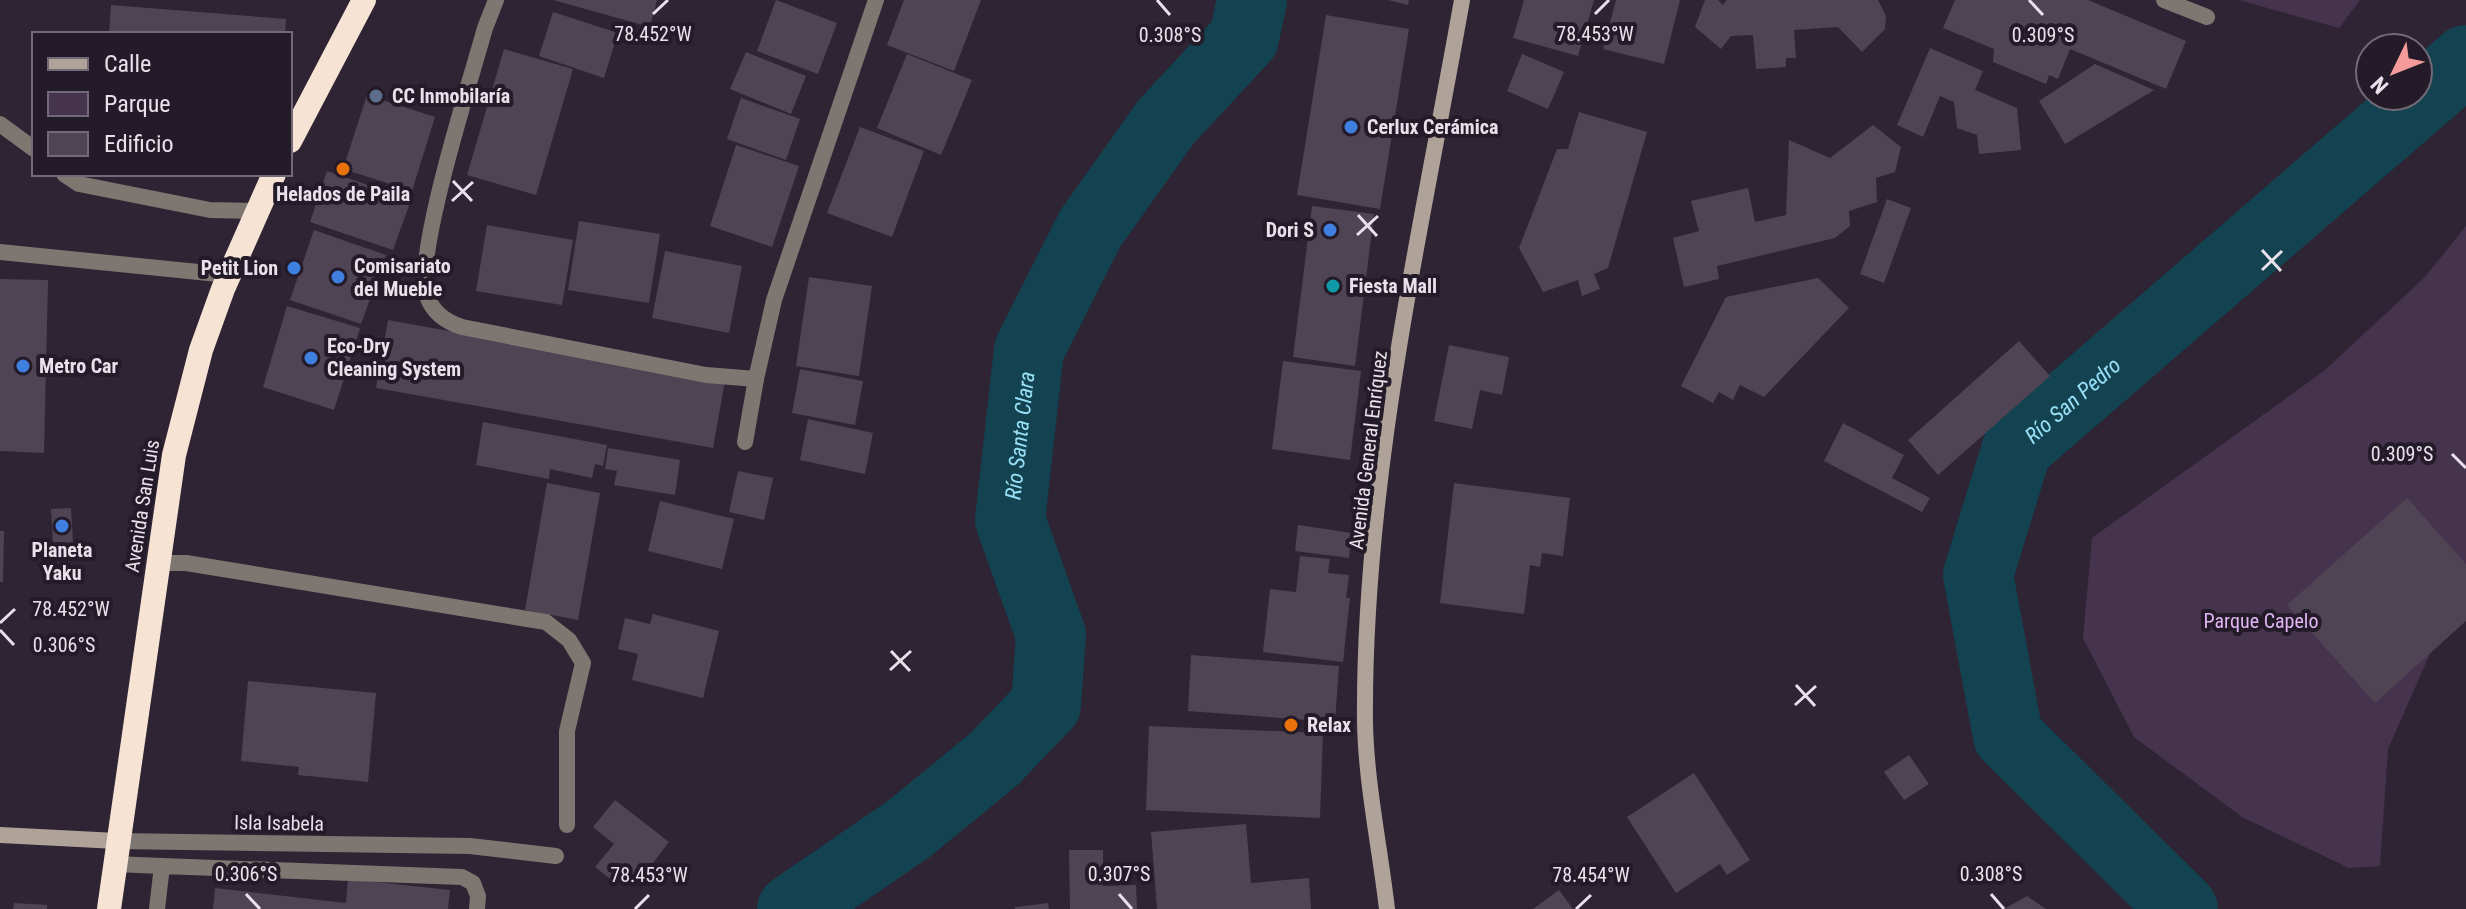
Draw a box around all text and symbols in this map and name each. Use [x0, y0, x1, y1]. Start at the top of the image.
text: 78.452°W [614, 22, 692, 46]
text: 78.453°W [1556, 22, 1634, 46]
text: 0.308°S [1139, 23, 1201, 47]
text: 0.309°S [2012, 23, 2074, 47]
legend [32, 32, 292, 176]
north arrow [2354, 32, 2434, 112]
text: Calle [104, 50, 151, 78]
text: N [2366, 72, 2393, 99]
place label: CC Inmobilaría [392, 84, 510, 108]
marker: CC Inmobilaría [367, 87, 385, 105]
text: Parque [104, 90, 171, 118]
place label: Cerlux Cerámica [1367, 115, 1498, 139]
marker: Cerlux Cerámica [1342, 118, 1360, 136]
text: Edificio [104, 130, 174, 158]
marker: Helados de Paila [334, 160, 352, 178]
place label: Helados de Paila [276, 182, 410, 206]
place label: Dori S [1266, 218, 1314, 242]
marker: Dori S [1321, 221, 1339, 239]
place label: Comisariato del Mueble [354, 254, 451, 301]
place label: Petit Lion [201, 256, 278, 280]
marker: Petit Lion [285, 259, 303, 277]
marker: Comisariato del Mueble [329, 268, 347, 286]
place label: Fiesta Mall [1349, 274, 1437, 298]
marker: Fiesta Mall [1324, 277, 1342, 295]
place label: Eco-Dry Cleaning System [327, 334, 461, 381]
marker: Eco-Dry Cleaning System [302, 349, 320, 367]
street label: Avenida General Enríquez [1344, 349, 1392, 551]
water label: Río San Pedro [2020, 352, 2125, 448]
place label: Metro Car [39, 354, 119, 378]
marker: Metro Car [14, 357, 32, 375]
water label: Río Santa Clara [1000, 370, 1039, 501]
street label: Avenida San Luis [120, 438, 164, 574]
text: 0.309°S [2371, 442, 2433, 466]
marker: Planeta Yaku [53, 517, 71, 535]
place label: Planeta Yaku [32, 538, 92, 585]
text: 78.452°W [32, 597, 110, 621]
park label: Parque Capelo [2204, 609, 2318, 633]
text: 0.306°S [33, 633, 95, 657]
place label: Relax [1307, 713, 1351, 737]
marker: Relax [1282, 716, 1300, 734]
street label: Isla Isabela [234, 810, 324, 836]
text: 0.306°S [215, 862, 277, 886]
text: 0.307°S [1088, 862, 1150, 886]
text: 0.308°S [1960, 862, 2022, 886]
text: 78.453°W [610, 863, 688, 887]
text: 78.454°W [1552, 863, 1630, 887]

